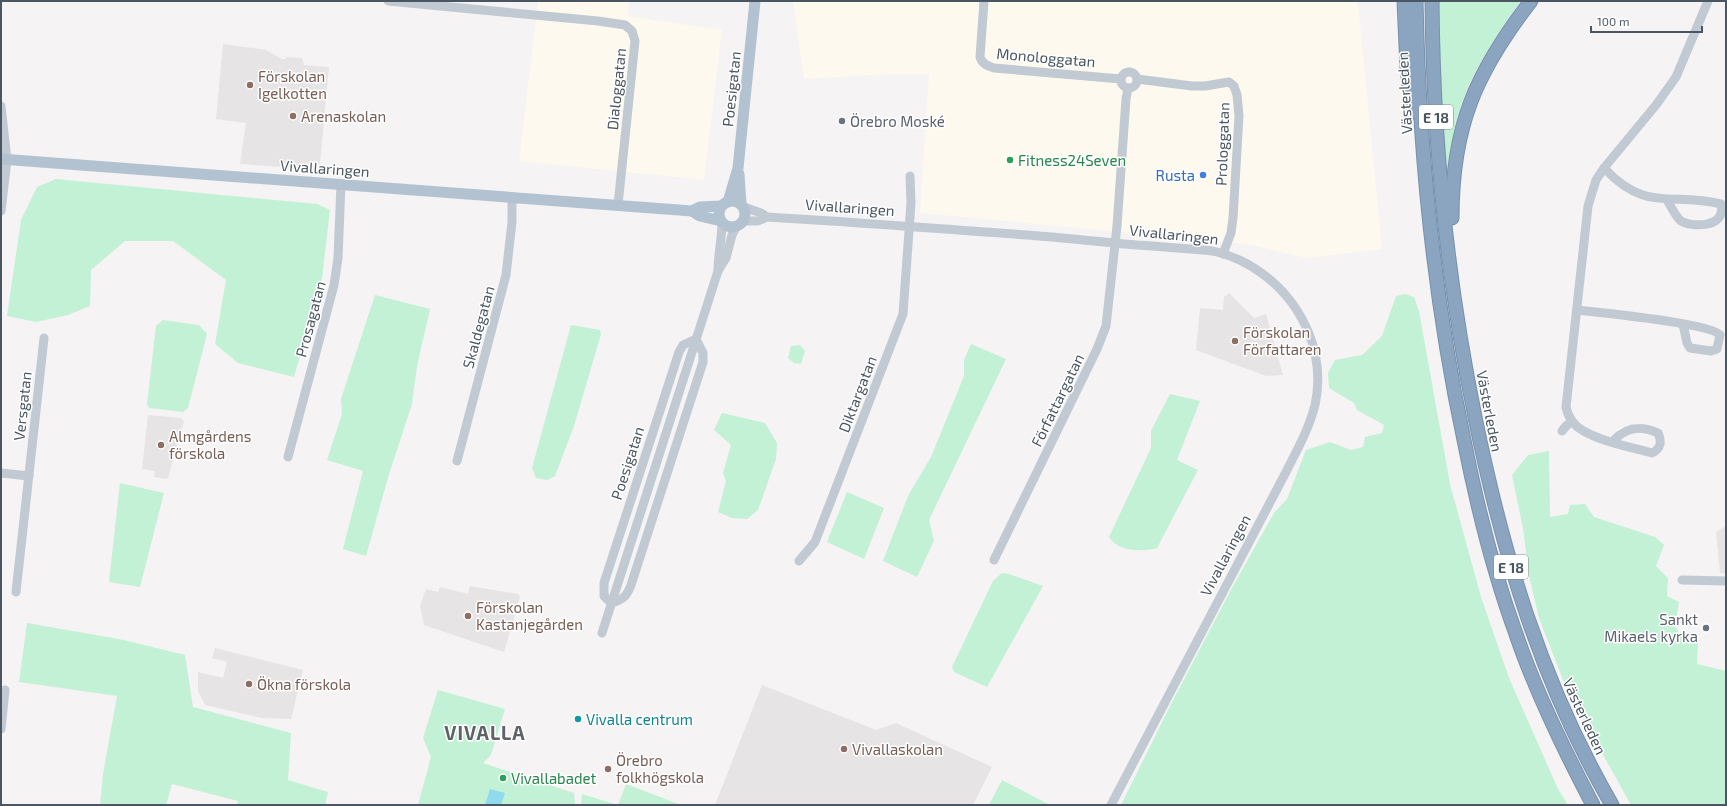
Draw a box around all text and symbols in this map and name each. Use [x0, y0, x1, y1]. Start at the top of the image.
scale bar [1591, 8, 1702, 34]
text: 100 m [1597, 14, 1629, 28]
street label: Monologgatan [996, 44, 1096, 70]
street label: Dialoggatan [603, 47, 629, 131]
street label: Poesigatan [718, 50, 744, 128]
street label: Västerleden [1393, 51, 1415, 135]
place label: Förskolan Igelkotten [258, 67, 327, 102]
marker: Förskolan Igelkotten [245, 80, 255, 90]
street label: Prologgatan [1212, 102, 1232, 186]
road number: E 18 [1419, 105, 1453, 129]
place label: Arenaskolan [301, 107, 386, 125]
marker: Arenaskolan [288, 111, 298, 121]
place label: Örebro Moské [850, 112, 945, 130]
marker: Örebro Moské [837, 116, 847, 126]
place label: Fitness24Seven [1018, 151, 1126, 169]
marker: Fitness24Seven [1005, 155, 1015, 165]
street label: Vivallaringen [280, 156, 370, 180]
place label: Rusta [1156, 166, 1195, 184]
marker: Rusta [1198, 170, 1208, 180]
street label: Vivallaringen [805, 195, 895, 219]
street label: Vivallaringen [1128, 220, 1220, 248]
street label: Prosagatan [291, 279, 329, 359]
street label: Skaldegatan [458, 284, 498, 370]
place label: Förskolan Författaren [1243, 323, 1322, 358]
marker: Förskolan Författaren [1230, 336, 1240, 346]
street label: Författargatan [1027, 351, 1087, 449]
street label: Diktargatan [834, 353, 880, 435]
street label: Västerleden [1473, 369, 1507, 453]
street label: Versgatan [9, 371, 35, 441]
street label: Poesigatan [607, 424, 647, 502]
place label: Almgårdens förskola [169, 427, 251, 462]
marker: Almgårdens förskola [156, 440, 166, 450]
street label: Vivallaringen [1196, 511, 1254, 599]
road number: E 18 [1494, 555, 1528, 579]
place label: Förskolan Kastanjegården [476, 598, 583, 634]
place label: Sankt Mikaels kyrka [1604, 610, 1698, 645]
marker: Förskolan Kastanjegården [463, 611, 473, 621]
marker: Sankt Mikaels kyrka [1701, 623, 1711, 633]
place label: Ökna förskola [257, 675, 351, 693]
street label: Västerleden [1559, 675, 1611, 757]
marker: Ökna förskola [244, 679, 254, 689]
place label: Vivalla centrum [586, 710, 693, 728]
marker: Vivalla centrum [573, 714, 583, 724]
district label: VIVALLA [444, 721, 526, 744]
place label: Vivallaskolan [852, 740, 943, 758]
marker: Vivallaskolan [839, 744, 849, 754]
place label: Örebro folkhögskola [616, 751, 704, 786]
marker: Örebro folkhögskola [603, 764, 613, 774]
place label: Vivallabadet [511, 769, 597, 787]
marker: Vivallabadet [498, 773, 508, 783]

